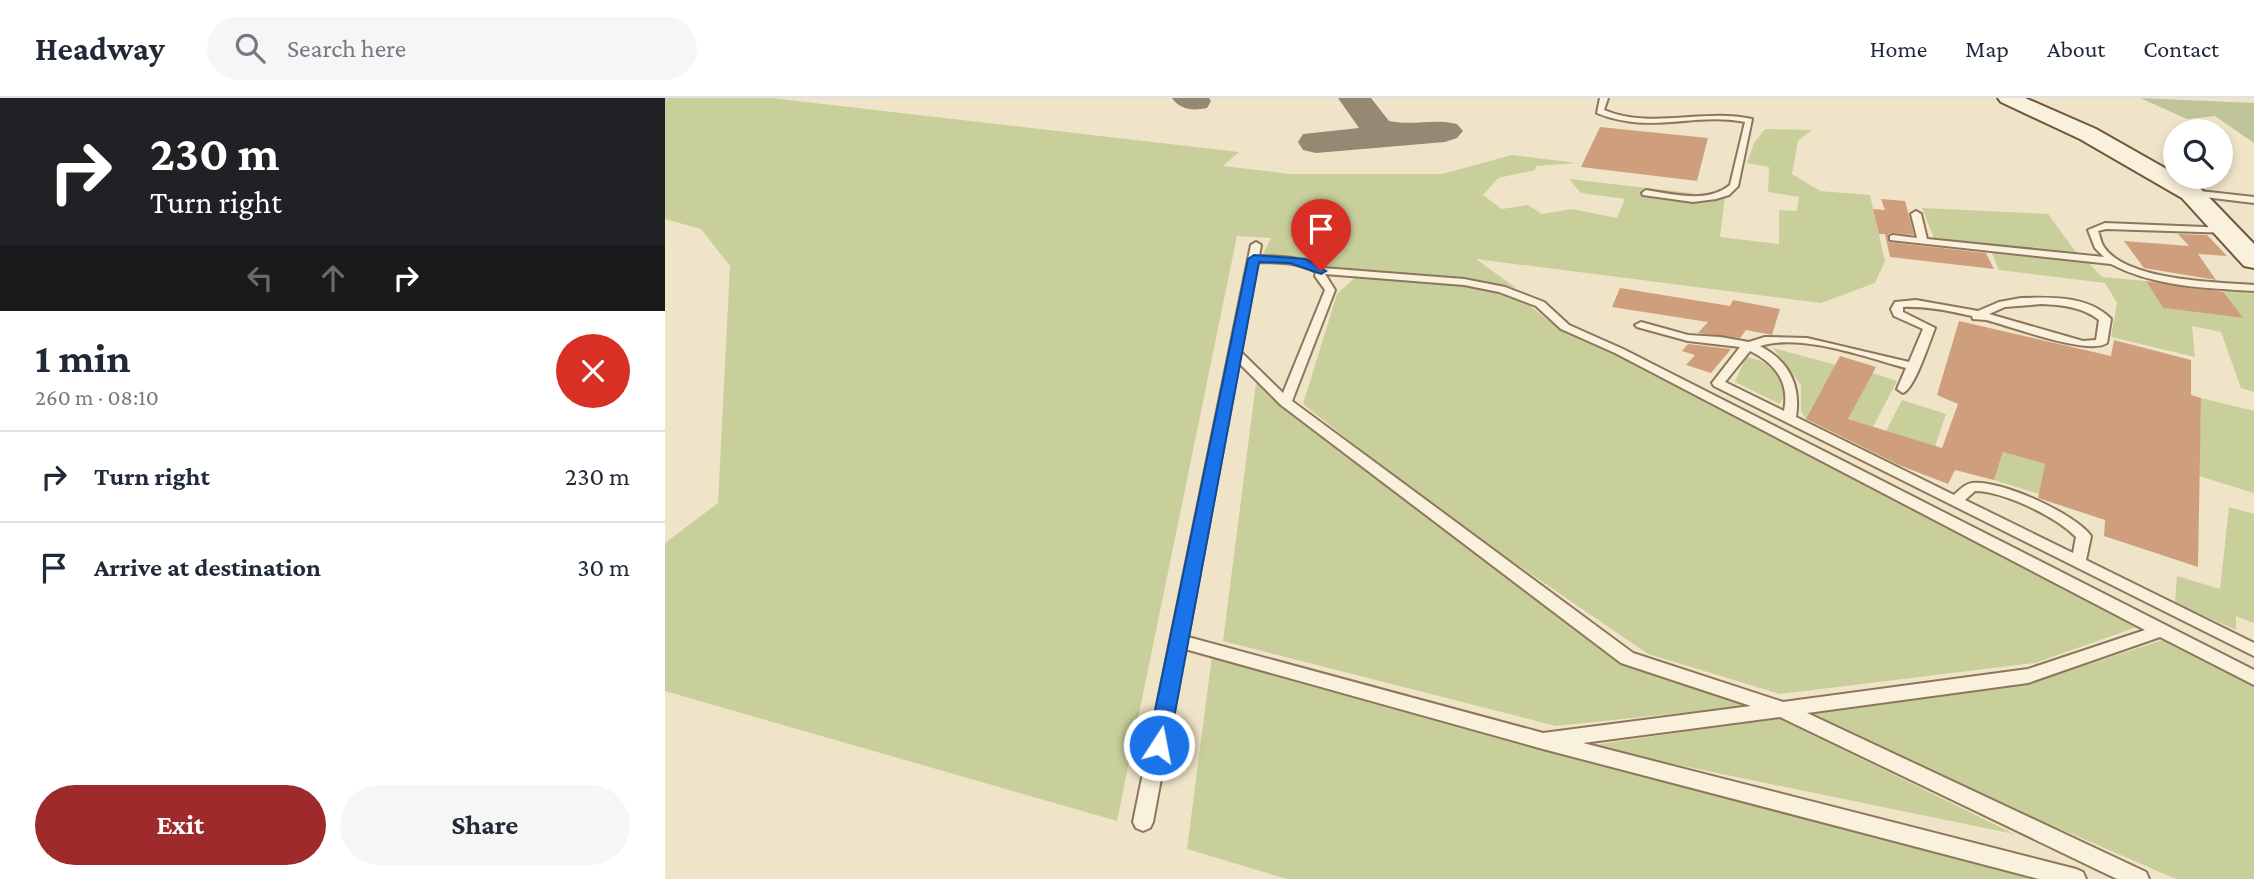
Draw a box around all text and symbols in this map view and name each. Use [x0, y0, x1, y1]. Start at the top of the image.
search box [207, 17, 697, 80]
icon: search [231, 29, 269, 67]
text: Headway [35, 30, 165, 67]
text: Search here [287, 34, 406, 63]
text: Home [1870, 35, 1927, 62]
text: Map [1965, 35, 2009, 62]
text: About [2047, 35, 2105, 62]
text: Contact [2143, 35, 2219, 62]
map controls [2163, 119, 2233, 189]
button: search [2163, 119, 2233, 189]
icon: right [35, 126, 126, 217]
text: 230 m [150, 126, 280, 181]
text: Turn right [150, 184, 282, 220]
pin [1291, 199, 1351, 271]
icon: arrive [1302, 210, 1340, 248]
icon: left [241, 259, 279, 297]
icon: ahead [314, 259, 352, 297]
icon: right [387, 259, 425, 297]
text: 1 min [35, 334, 131, 381]
button: close [556, 334, 630, 408]
text: 260 m · 08:10 [35, 384, 159, 410]
icon: right [35, 458, 73, 496]
text: Turn right [94, 462, 210, 491]
text: 230 m [565, 462, 630, 491]
icon: arrive [35, 549, 73, 587]
text: Arrive at destination [94, 553, 321, 582]
text: 30 m [577, 553, 630, 582]
position arrow [1122, 708, 1196, 782]
button: Exit [35, 785, 326, 865]
button: Share [340, 785, 630, 865]

